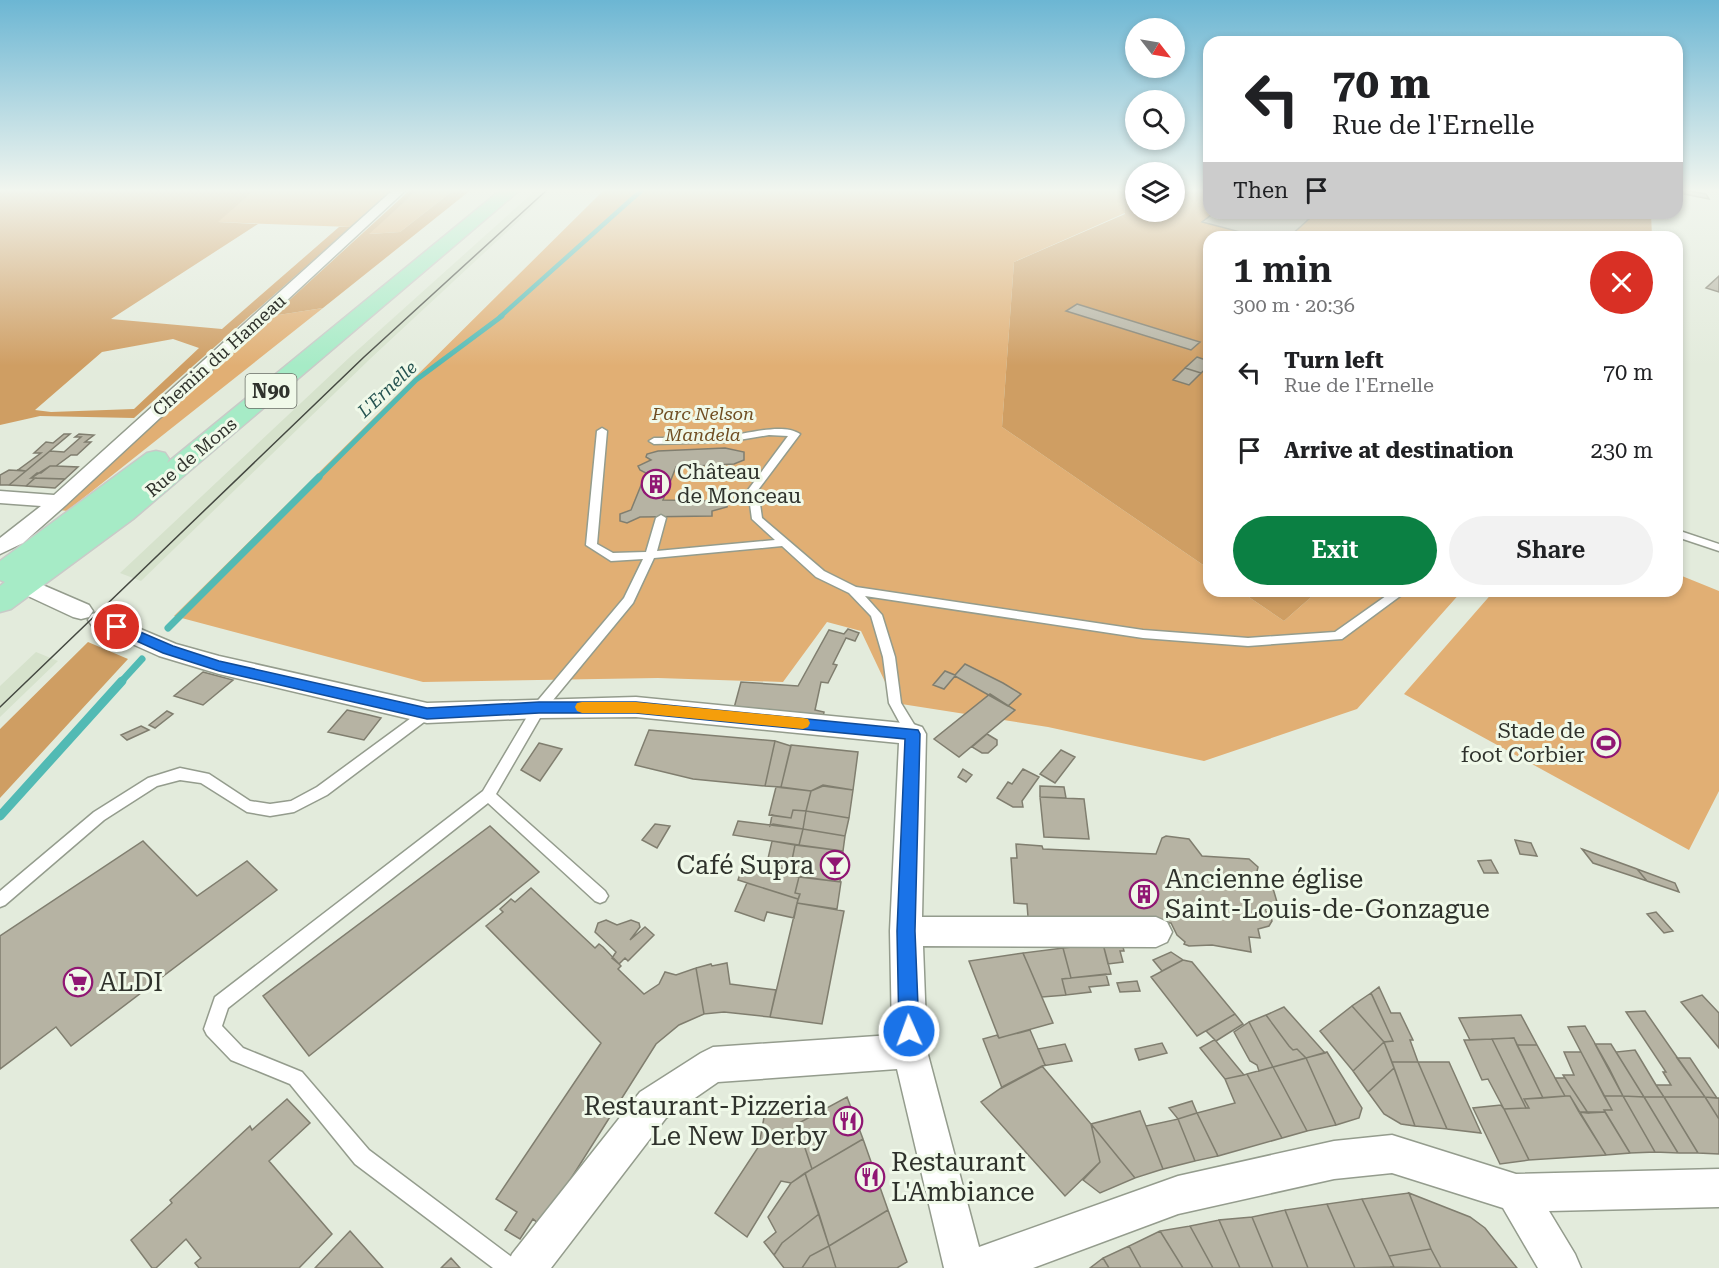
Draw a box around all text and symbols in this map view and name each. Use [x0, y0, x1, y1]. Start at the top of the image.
north arrow [1125, 18, 1185, 78]
map controls [1125, 18, 1185, 222]
text: 70 m [1332, 59, 1430, 108]
icon: left [1233, 60, 1311, 138]
button: search [1125, 90, 1185, 150]
text: Rue de l'Ernelle [1332, 109, 1534, 141]
button: layers [1125, 162, 1185, 222]
icon: arrive [1300, 174, 1333, 207]
text: Then [1233, 178, 1288, 203]
text: 1 min [1233, 249, 1332, 291]
button: close [1590, 251, 1653, 314]
street label: Chemin du Hameau [148, 290, 290, 420]
text: 300 m · 20:36 [1233, 293, 1355, 317]
text: Turn left [1284, 348, 1384, 373]
water label: L'Ernelle [352, 356, 421, 422]
icon: left [1233, 356, 1266, 389]
text: 70 m [1603, 360, 1653, 385]
text: Rue de l'Ernelle [1284, 373, 1434, 397]
road number: N90 [246, 374, 296, 408]
park label: Parc Nelson Mandela [651, 403, 754, 445]
street label: Rue de Mons [141, 413, 241, 501]
icon: arrive [1233, 434, 1266, 467]
text: Arrive at destination [1284, 438, 1513, 463]
text: 230 m [1590, 438, 1653, 463]
place label: Château de Monceau [677, 460, 801, 508]
building icon: Château de Monceau [640, 468, 672, 500]
button: Exit [1233, 516, 1437, 585]
button: Share [1449, 516, 1653, 585]
pin [91, 601, 142, 652]
icon: arrive [100, 610, 133, 643]
place label: Stade de foot Corbier [1461, 719, 1585, 767]
sports icon: Stade de foot Corbier [1590, 727, 1622, 759]
bar icon: Café Supra [819, 849, 851, 881]
place label: Café Supra [676, 850, 814, 880]
place label: Ancienne église Saint-Louis-de-Gonzague [1165, 864, 1490, 924]
building icon: Ancienne église Saint-Louis-de-Gonzague [1128, 878, 1160, 910]
supermarket icon: ALDI [62, 966, 94, 998]
place label: ALDI [99, 967, 163, 997]
position arrow [877, 999, 941, 1063]
place label: Restaurant-Pizzeria Le New Derby [583, 1091, 828, 1151]
restaurant icon: Restaurant-Pizzeria Le New Derby [832, 1105, 864, 1137]
place label: Restaurant L'Ambiance [891, 1147, 1035, 1207]
restaurant icon: Restaurant L'Ambiance [854, 1161, 886, 1193]

